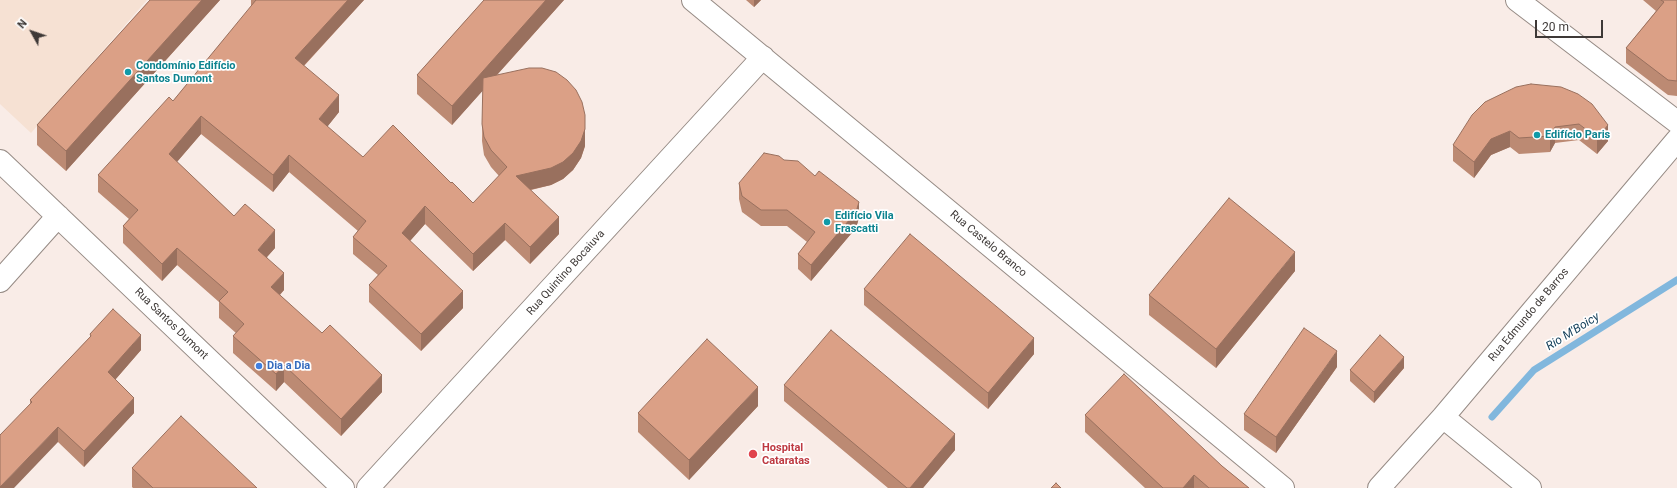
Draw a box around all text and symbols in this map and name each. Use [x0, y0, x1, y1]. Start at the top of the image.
north arrow [12, 12, 52, 52]
scale bar [1537, 12, 1605, 38]
text: N [15, 17, 30, 31]
text: 20 m [1542, 20, 1569, 34]
place label: Condomínio Edifício Santos Dumont [136, 59, 236, 85]
marker: Condomínio Edifício Santos Dumont [123, 67, 133, 77]
place label: Edifício Paris [1545, 128, 1610, 142]
marker: Edifício Paris [1532, 130, 1542, 140]
street label: Rua Castelo Branco [947, 208, 1029, 280]
place label: Edifício Vila Frascatti [835, 209, 894, 235]
marker: Edifício Vila Frascatti [822, 217, 832, 227]
street label: Rua Quintino Bocaiuva [524, 228, 608, 318]
street label: Rua Edmundo de Barros [1486, 266, 1572, 364]
street label: Rua Santos Dumont [131, 285, 211, 363]
water label: Rio M'Boicy [1544, 310, 1602, 354]
place label: Dia a Dia [267, 359, 310, 373]
marker: Dia a Dia [254, 361, 264, 371]
place label: Hospital Cataratas [762, 441, 810, 467]
marker: Hospital Cataratas [747, 448, 759, 460]

